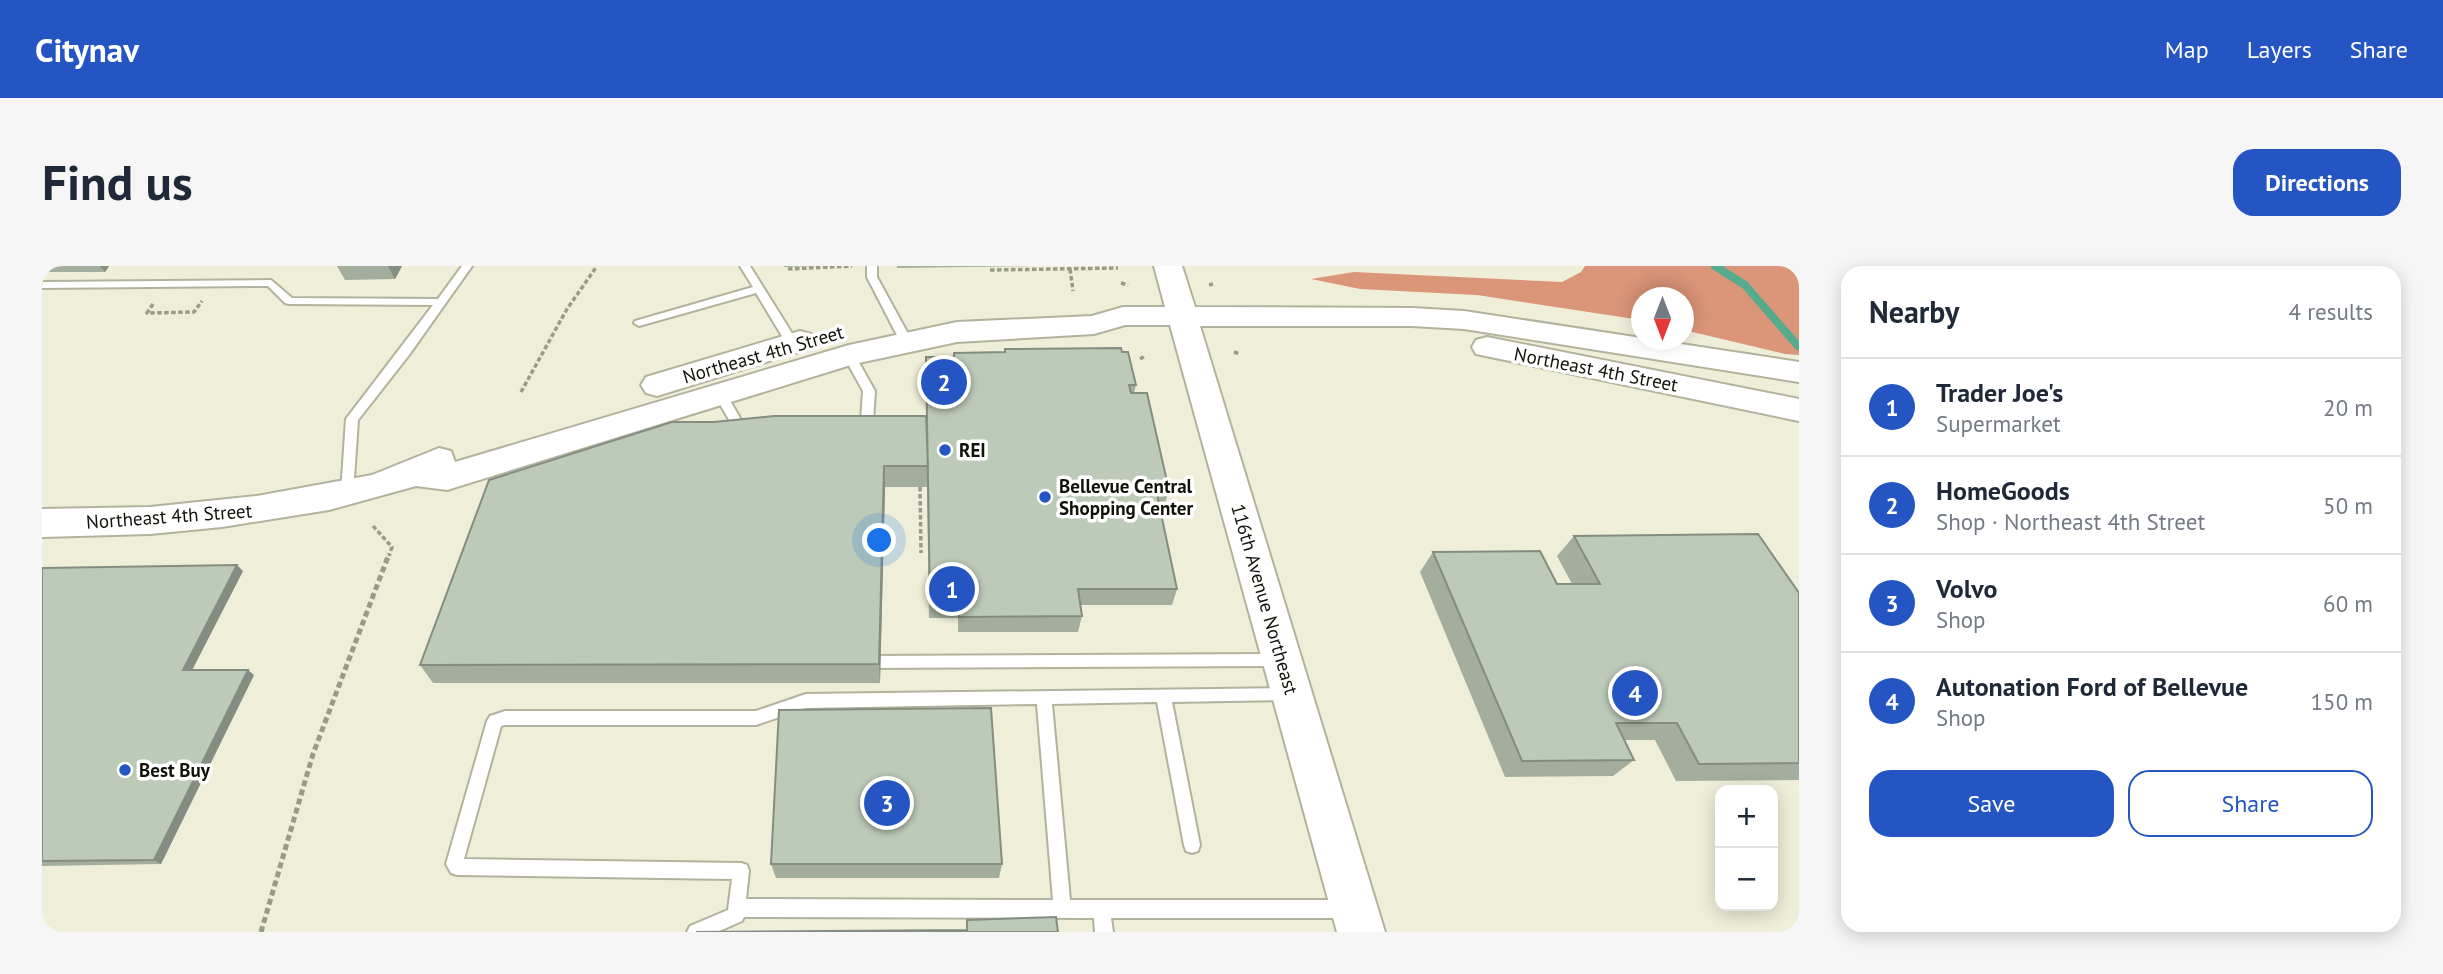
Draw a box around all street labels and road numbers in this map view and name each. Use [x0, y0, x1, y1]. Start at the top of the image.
street label: Northeast 4th Street [680, 319, 847, 388]
street label: Northeast 4th Street [1512, 341, 1680, 397]
street label: Northeast 4th Street [85, 498, 253, 534]
street label: 116th Avenue Northeast [1226, 501, 1304, 698]

